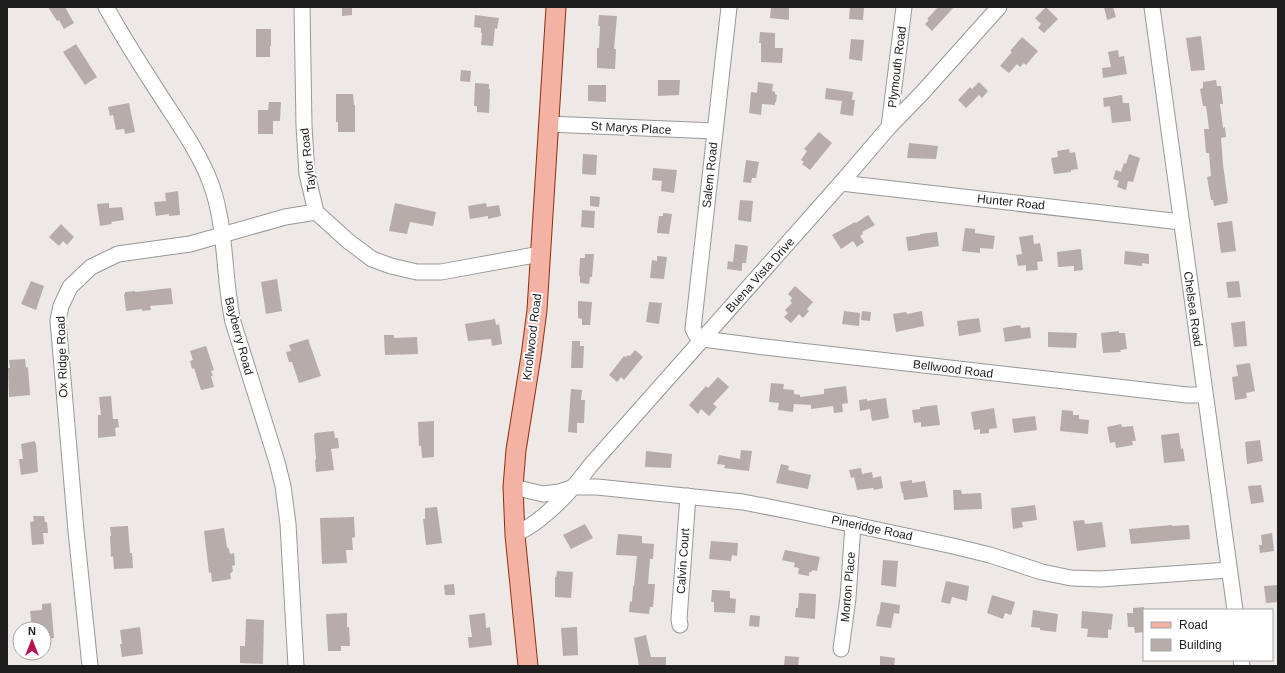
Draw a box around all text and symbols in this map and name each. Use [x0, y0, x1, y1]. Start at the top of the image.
street label: Plymouth Road [885, 25, 909, 109]
street label: St Marys Place [590, 119, 672, 137]
street label: Taylor Road [297, 127, 319, 193]
street label: Salem Road [700, 141, 720, 209]
street label: Hunter Road [976, 191, 1046, 213]
street label: Buena Vista Drive [723, 234, 797, 315]
street label: Chelsea Road [1181, 270, 1205, 348]
street label: Knollwood Road [520, 293, 544, 381]
street label: Bayberry Road [222, 296, 256, 376]
street label: Ox Ridge Road [54, 316, 70, 398]
street label: Bellwood Road [912, 357, 994, 381]
street label: Pineridge Road [830, 513, 914, 543]
street label: Calvin Court [674, 527, 692, 594]
street label: Morton Place [838, 551, 858, 623]
legend [1143, 609, 1273, 661]
text: Road [1179, 618, 1208, 632]
north arrow [12, 621, 52, 661]
text: N [28, 625, 36, 637]
text: Building [1179, 638, 1222, 652]

